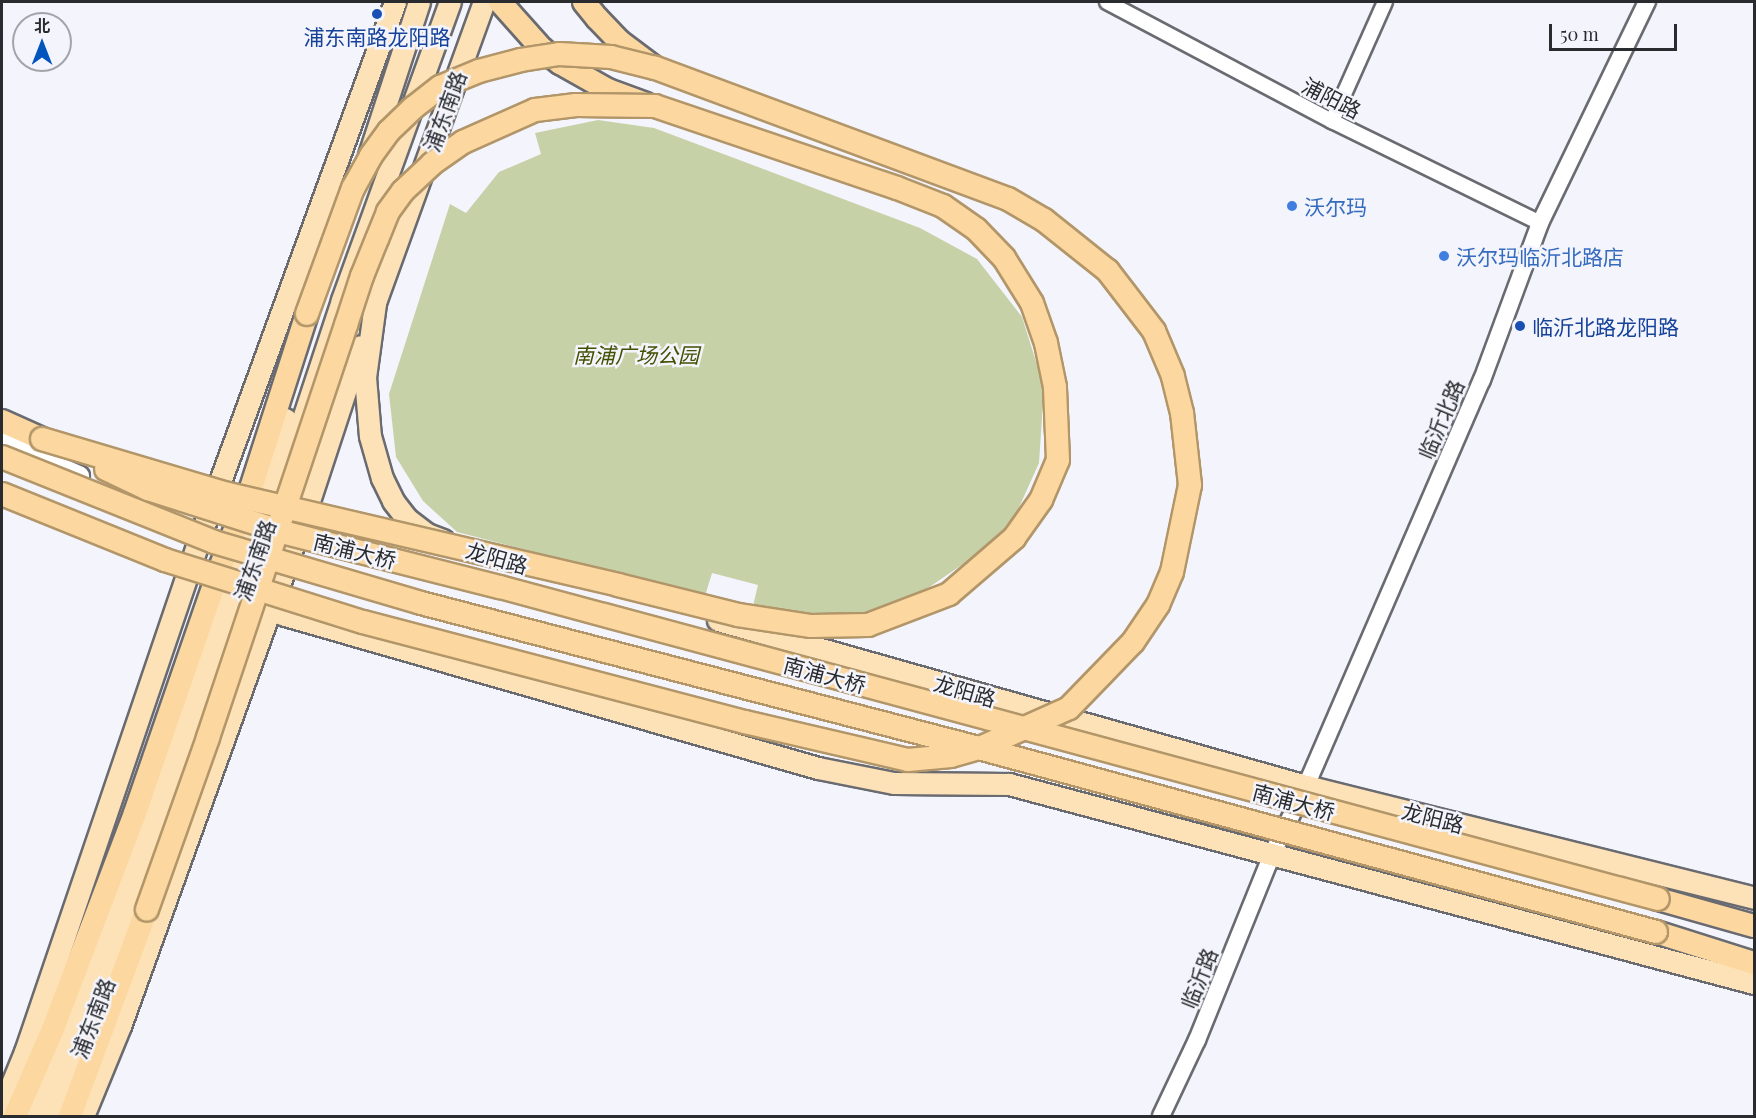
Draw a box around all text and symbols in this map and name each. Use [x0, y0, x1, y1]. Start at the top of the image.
marker: 浦东南路龙阳路 [370, 7, 384, 21]
north arrow [12, 12, 72, 72]
scale bar [1552, 12, 1680, 50]
text: 北 [34, 15, 50, 36]
text: 50 m [1560, 22, 1599, 46]
place label: 浦东南路龙阳路 [304, 23, 450, 49]
street label: 浦东南路 [418, 67, 470, 155]
street label: 浦阳路 [1298, 71, 1366, 123]
place label: 沃尔玛 [1304, 193, 1367, 219]
marker: 沃尔玛 [1285, 199, 1299, 213]
place label: 沃尔玛临沂北路店 [1456, 243, 1624, 269]
marker: 沃尔玛临沂北路店 [1437, 249, 1451, 263]
place label: 临沂北路龙阳路 [1532, 313, 1679, 339]
marker: 临沂北路龙阳路 [1513, 319, 1527, 333]
park label: 南浦广场公园 [573, 341, 699, 367]
street label: 临沂北路 [1412, 375, 1468, 463]
street label: 浦东南路 [228, 516, 280, 604]
street label: 南浦大桥 [311, 528, 399, 572]
street label: 龙阳路 [463, 536, 531, 578]
street label: 南浦大桥 [781, 651, 869, 697]
street label: 龙阳路 [931, 669, 999, 711]
street label: 南浦大桥 [1250, 778, 1338, 824]
street label: 龙阳路 [1399, 797, 1467, 837]
street label: 临沂路 [1175, 944, 1221, 1012]
street label: 浦东南路 [65, 974, 119, 1062]

